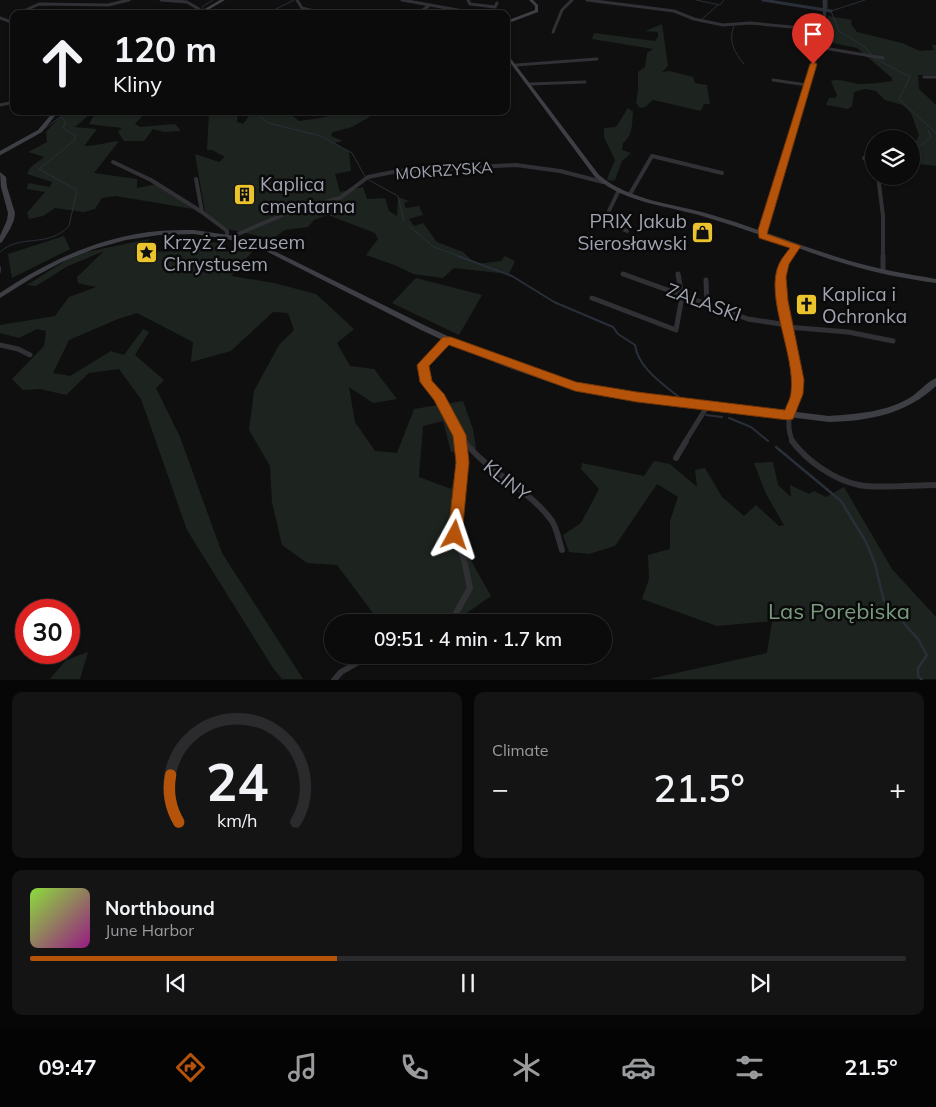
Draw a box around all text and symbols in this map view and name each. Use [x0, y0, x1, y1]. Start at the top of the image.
pin [792, 13, 834, 64]
icon: arrive [799, 20, 827, 48]
text: 120 m [113, 27, 217, 71]
icon: ahead [30, 30, 95, 95]
text: Kliny [113, 70, 162, 98]
map controls [865, 130, 920, 185]
button: layers [865, 130, 920, 185]
street label: MOKRZYSKA [395, 157, 494, 183]
place label: Kaplica cmentarna [260, 172, 355, 218]
building icon: Kaplica cmentarna [232, 183, 256, 207]
place label: PRIX Jakub Sierosławski [577, 209, 687, 255]
shop icon: PRIX Jakub Sierosławski [691, 220, 715, 244]
place label: Krzyż z Jezusem Chrystusem [163, 230, 305, 276]
place icon: Krzyż z Jezusem Chrystusem [135, 241, 159, 265]
street label: ZALASKI [663, 277, 745, 327]
place label: Kaplica i Ochronka [822, 282, 907, 328]
church icon: Kaplica i Ochronka [794, 293, 818, 317]
street label: KLINY [479, 454, 536, 506]
position arrow [428, 508, 480, 560]
park label: Las Porębiska [768, 597, 910, 625]
speed limit sign: 30 [15, 599, 80, 664]
text: 09:51 · 4 min · 1.7 km [374, 627, 562, 651]
text: Climate [492, 740, 548, 760]
text: 24 [206, 749, 268, 814]
text: 21.5° [653, 764, 745, 812]
text: − [492, 771, 509, 806]
text: + [889, 771, 906, 806]
text: km/h [217, 809, 257, 831]
text: Northbound [105, 896, 215, 920]
text: June Harbor [105, 920, 194, 940]
icon: previous [162, 969, 190, 997]
icon: pause [454, 969, 482, 997]
icon: next [746, 969, 774, 997]
icon: directions [173, 1050, 208, 1085]
icon: music [285, 1050, 320, 1085]
icon: phone [397, 1050, 432, 1085]
icon: climate [509, 1050, 544, 1085]
icon: car [621, 1050, 656, 1085]
icon: filters [732, 1050, 767, 1085]
text: 09:47 [38, 1053, 97, 1081]
text: 21.5° [844, 1053, 898, 1081]

